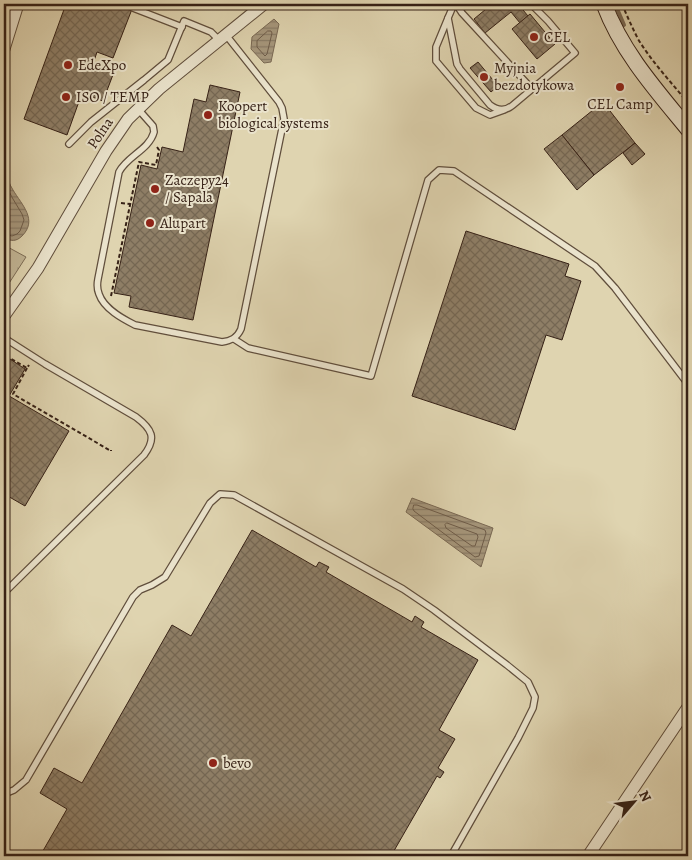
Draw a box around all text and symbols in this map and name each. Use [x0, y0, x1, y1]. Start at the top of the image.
place label: CEL [544, 27, 570, 47]
marker: CEL [528, 31, 540, 43]
place label: EdeXpo [78, 55, 126, 75]
place label: Myjnia bezdotykowa [494, 58, 574, 95]
marker: EdeXpo [62, 59, 74, 71]
marker: Myjnia bezdotykowa [478, 71, 490, 83]
marker: CEL Camp [614, 81, 626, 93]
place label: ISO / TEMP [76, 87, 149, 107]
marker: ISO / TEMP [60, 91, 72, 103]
place label: CEL Camp [587, 94, 653, 114]
place label: Koopert biological systems [218, 96, 329, 133]
marker: Koopert biological systems [202, 109, 214, 121]
street label: Polna [82, 113, 118, 153]
place label: Zaczepy24 / Sapala [165, 170, 229, 207]
marker: Zaczepy24 / Sapala [149, 183, 161, 195]
place label: Alupart [159, 213, 206, 233]
marker: Alupart [144, 217, 156, 229]
place label: bevo [223, 753, 251, 773]
marker: bevo [207, 757, 219, 769]
north arrow [610, 778, 660, 828]
text: N [634, 787, 656, 805]

